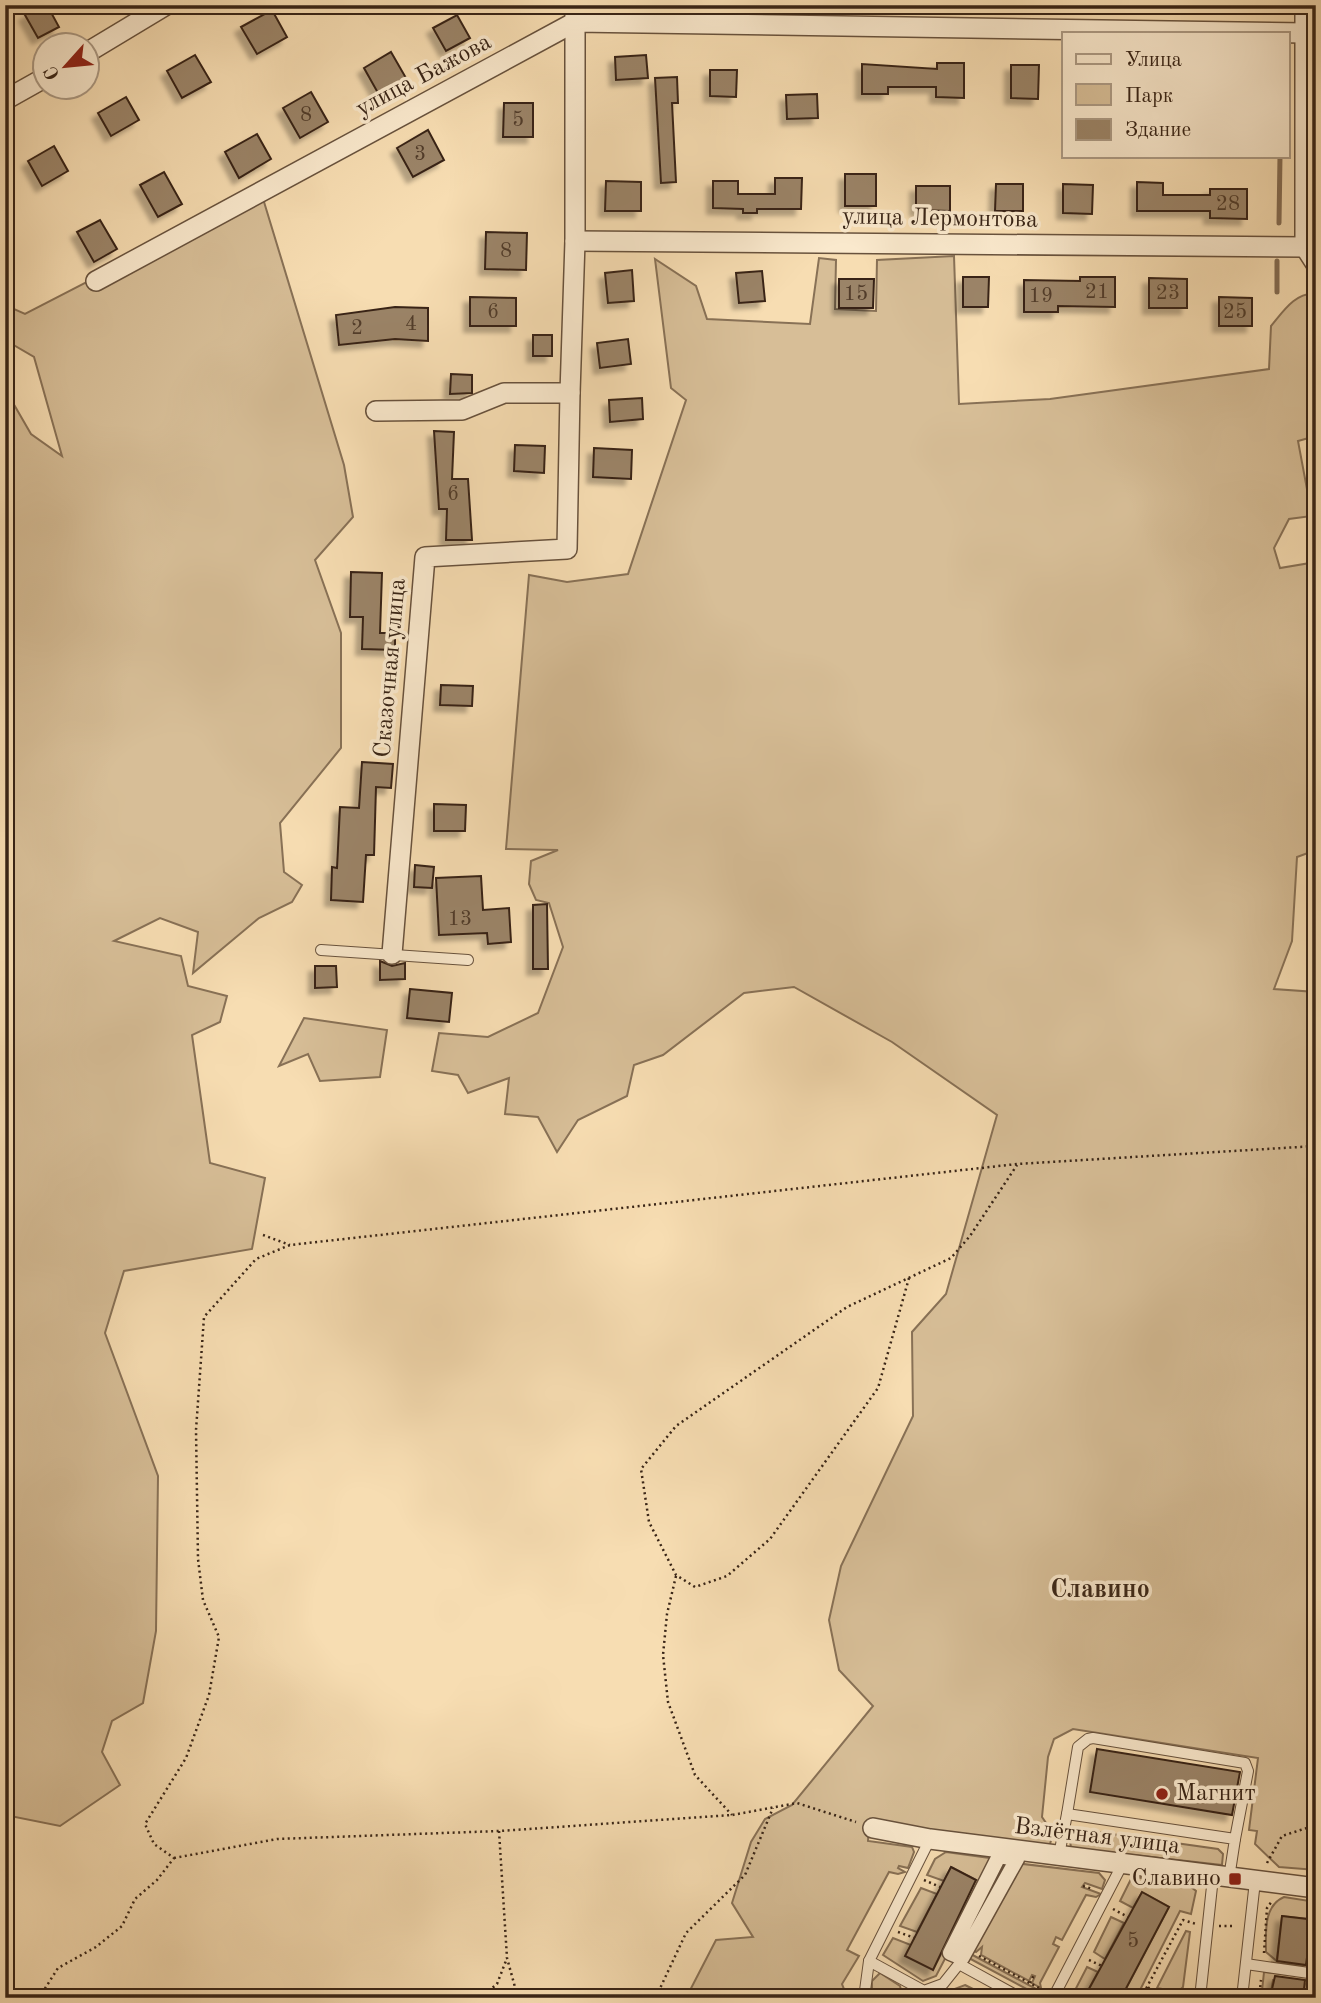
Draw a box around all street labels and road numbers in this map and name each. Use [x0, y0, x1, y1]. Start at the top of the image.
street label: улица Бажова [352, 30, 496, 122]
street label: улица Лермонтова [842, 205, 1038, 233]
street label: Сказочная улица [371, 577, 411, 759]
street label: Взлётная улица [1013, 1815, 1181, 1859]

